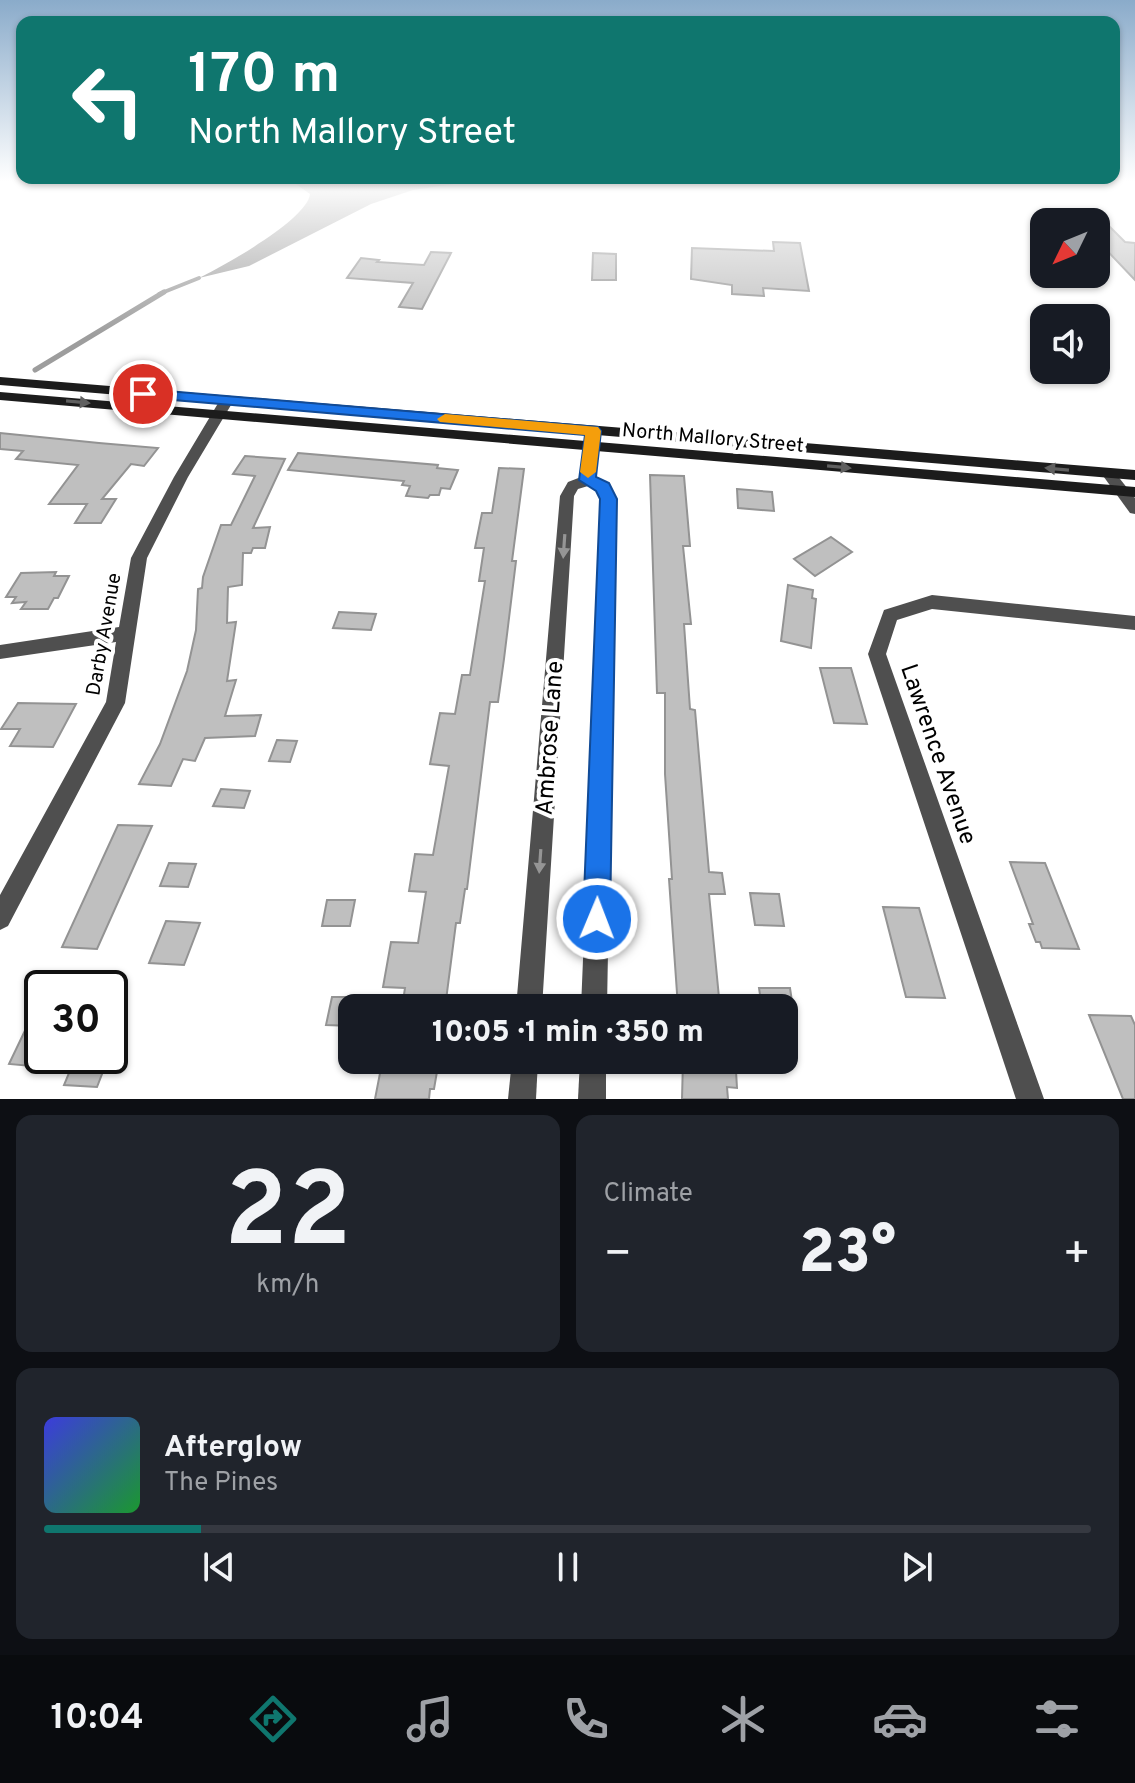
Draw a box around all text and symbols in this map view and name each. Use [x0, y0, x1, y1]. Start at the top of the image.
text: 170 m [188, 42, 340, 112]
icon: left [56, 48, 160, 152]
text: North Mallory Street [188, 111, 516, 157]
north arrow [1030, 208, 1110, 288]
map controls [1030, 208, 1110, 384]
button: sound [1030, 304, 1110, 384]
pin [109, 360, 177, 428]
icon: arrive [121, 372, 165, 416]
one-way arrow [66, 396, 91, 409]
street label: North Mallory Street [621, 418, 805, 460]
one-way arrow [827, 461, 852, 474]
one-way arrow [1044, 462, 1069, 475]
one-way arrow [557, 534, 570, 559]
street label: Darby Avenue [81, 571, 129, 698]
street label: Ambrose Lane [531, 660, 571, 816]
street label: Lawrence Avenue [892, 661, 982, 849]
one-way arrow [533, 849, 546, 874]
position arrow [555, 877, 639, 961]
speed limit sign: 30 [24, 970, 128, 1074]
text: 10:05 · 1 min · 350 m [432, 1015, 704, 1052]
text: 22 [224, 1151, 351, 1283]
text: Climate [604, 1178, 693, 1211]
text: 23° [798, 1218, 896, 1294]
text: − [604, 1228, 632, 1284]
text: + [1063, 1228, 1091, 1284]
text: km/h [256, 1269, 319, 1302]
text: Afterglow [164, 1430, 302, 1467]
text: The Pines [164, 1467, 278, 1500]
icon: previous [197, 1545, 241, 1589]
icon: pause [546, 1545, 590, 1589]
icon: next [895, 1545, 939, 1589]
icon: directions [245, 1691, 301, 1747]
icon: music [402, 1691, 458, 1747]
icon: phone [558, 1691, 614, 1747]
icon: climate [715, 1691, 771, 1747]
icon: car [872, 1691, 928, 1747]
icon: filters [1029, 1691, 1085, 1747]
text: 10:04 [50, 1696, 144, 1742]

